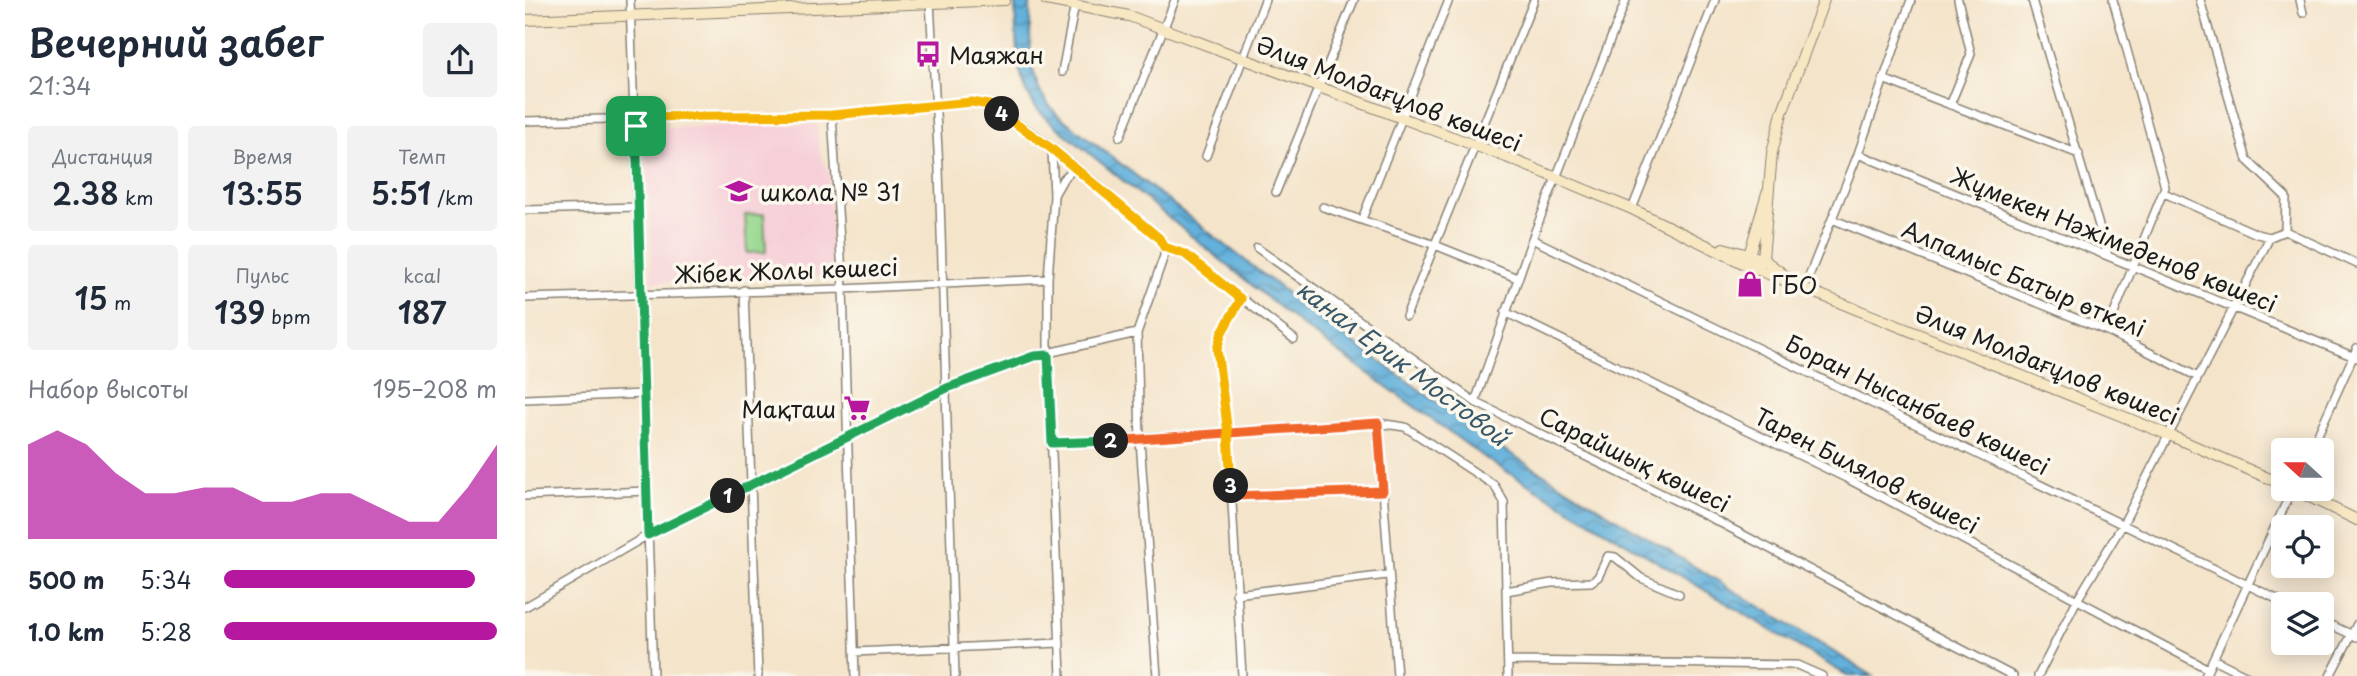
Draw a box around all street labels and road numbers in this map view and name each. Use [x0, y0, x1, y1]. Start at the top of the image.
street label: Әлия Молдағұлов көшесі [1251, 26, 1527, 160]
street label: Жұмекен Нәжімеденов көшесі [1945, 157, 2283, 321]
street label: Алпамыс Батыр өткелі [1897, 211, 2151, 345]
street label: Жібек Жолы көшесі [673, 249, 899, 291]
street label: Әлия Молдағұлов көшесі [1910, 295, 2184, 433]
street label: Боран Нысанбаев көшесі [1780, 325, 2056, 483]
street label: Сарайшық көшесі [1534, 398, 1736, 520]
street label: Тарен Билялов көшесі [1749, 398, 1985, 542]

